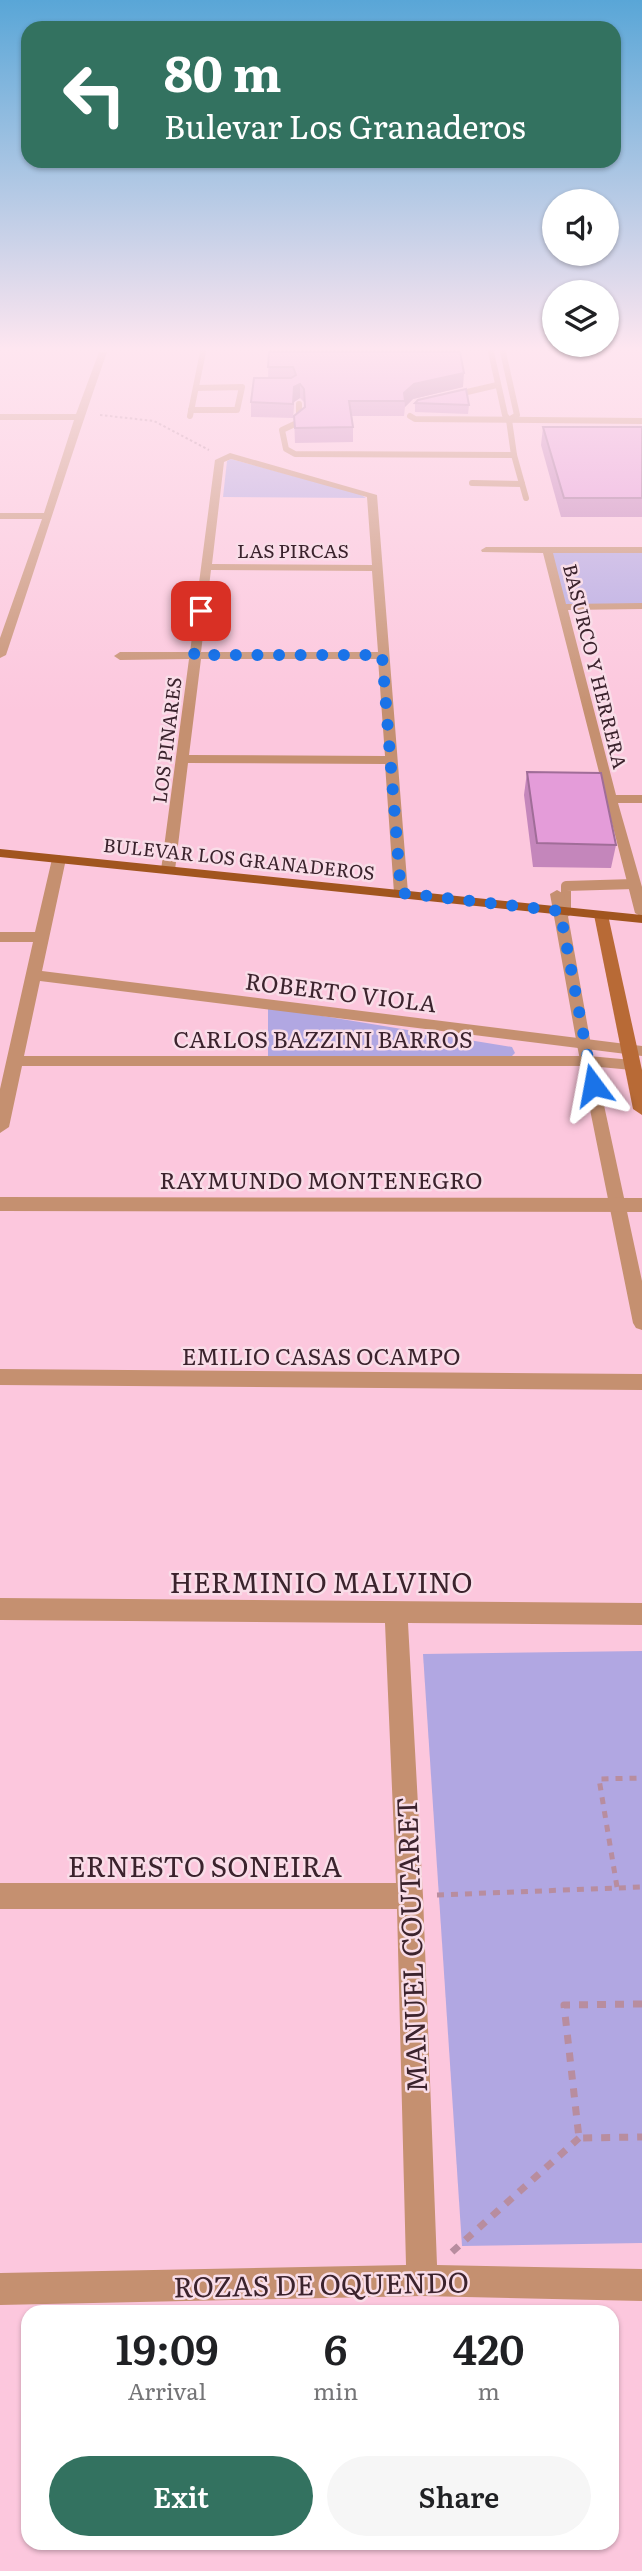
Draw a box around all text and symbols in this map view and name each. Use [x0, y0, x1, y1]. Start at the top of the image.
text: 80 m [164, 34, 282, 107]
icon: left [49, 49, 140, 140]
text: Bulevar Los Granaderos [164, 101, 526, 149]
map controls [542, 189, 619, 357]
button: sound [542, 189, 619, 266]
button: layers [542, 280, 619, 357]
street label: LAS PIRCAS [237, 536, 349, 564]
street label: BASURCO Y HERRERA [557, 561, 635, 771]
pin [171, 581, 231, 641]
icon: arrive [182, 592, 220, 630]
street label: LOS PINARES [144, 675, 188, 805]
street label: BULEVAR LOS GRANADEROS [102, 830, 376, 886]
street label: ROBERTO VIOLA [244, 962, 439, 1020]
street label: CARLOS BAZZINI BARROS [173, 1021, 473, 1055]
position arrow [556, 1048, 630, 1122]
street label: RAYMUNDO MONTENEGRO [159, 1162, 483, 1196]
street label: EMILIO CASAS OCAMPO [182, 1338, 460, 1372]
street label: HERMINIO MALVINO [169, 1560, 473, 1602]
street label: MANUEL COUTARET [384, 1797, 436, 2093]
street label: ERNESTO SONEIRA [68, 1844, 343, 1886]
street label: ROZAS DE OQUENDO [173, 2259, 469, 2307]
text: 19:09 [116, 2316, 218, 2378]
text: 6 [324, 2316, 347, 2378]
text: 420 [453, 2316, 524, 2378]
text: Arrival [128, 2373, 206, 2407]
text: min [313, 2373, 358, 2407]
text: m [477, 2373, 500, 2407]
button: Exit [49, 2456, 313, 2536]
button: Share [327, 2456, 591, 2536]

